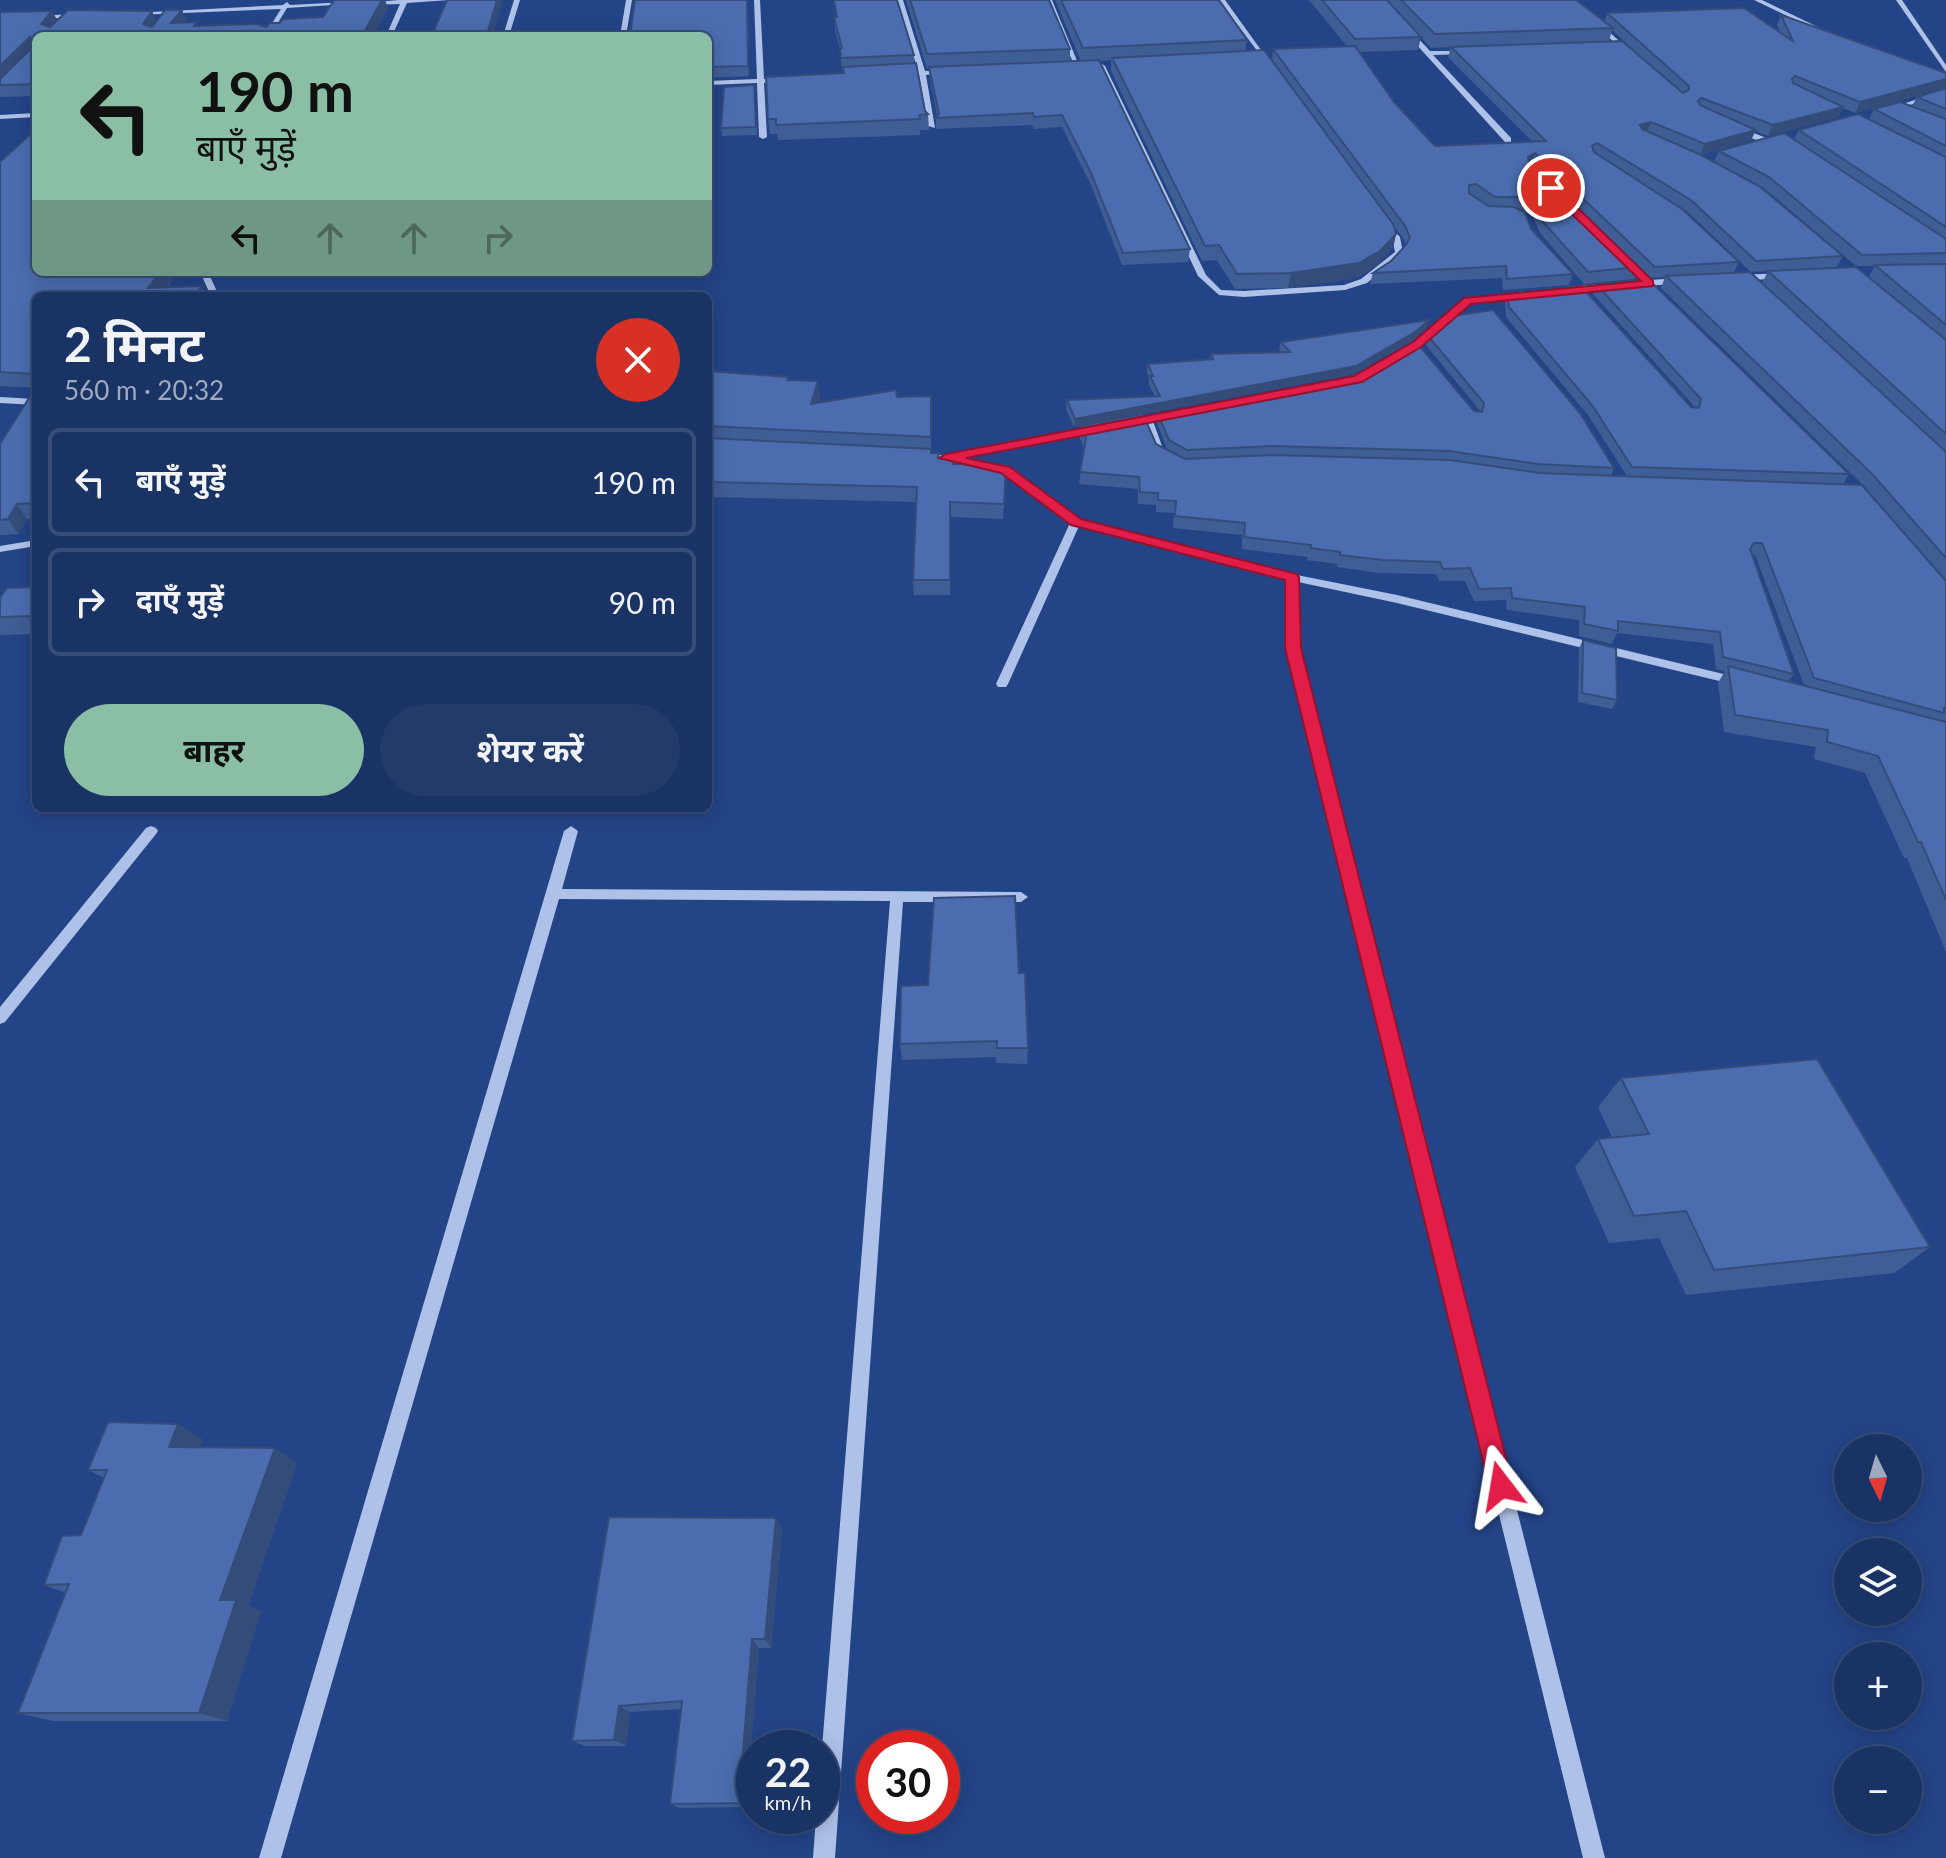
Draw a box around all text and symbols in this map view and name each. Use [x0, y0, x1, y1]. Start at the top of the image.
text: 190 m [196, 57, 354, 124]
icon: left [64, 64, 168, 168]
text: बाएँ मुड़ें [196, 125, 296, 169]
pin [1517, 154, 1585, 222]
icon: arrive [1529, 166, 1573, 210]
icon: left [224, 216, 268, 260]
icon: ahead [308, 216, 352, 260]
icon: ahead [392, 216, 436, 260]
icon: right [476, 216, 520, 260]
text: 2 मिनट [64, 315, 204, 372]
button: close [596, 318, 680, 402]
text: 560 m · 20:32 [64, 374, 224, 406]
icon: left [68, 460, 112, 504]
text: बाएँ मुड़ें [136, 461, 226, 497]
text: 190 m [591, 464, 676, 500]
icon: right [68, 580, 112, 624]
text: दाएँ मुड़ें [136, 581, 224, 617]
text: 90 m [609, 584, 676, 620]
button: बाहर [64, 704, 364, 796]
button: शेयर करें [380, 704, 680, 796]
north arrow [1834, 1434, 1922, 1522]
map controls [1834, 1434, 1922, 1834]
position arrow [1459, 1444, 1543, 1528]
button: layers [1834, 1538, 1922, 1626]
button: + [1834, 1642, 1922, 1730]
speed limit sign: 30 [856, 1730, 960, 1834]
button: − [1834, 1746, 1922, 1834]
text: 22 [765, 1748, 811, 1796]
text: km/h [765, 1790, 811, 1814]

